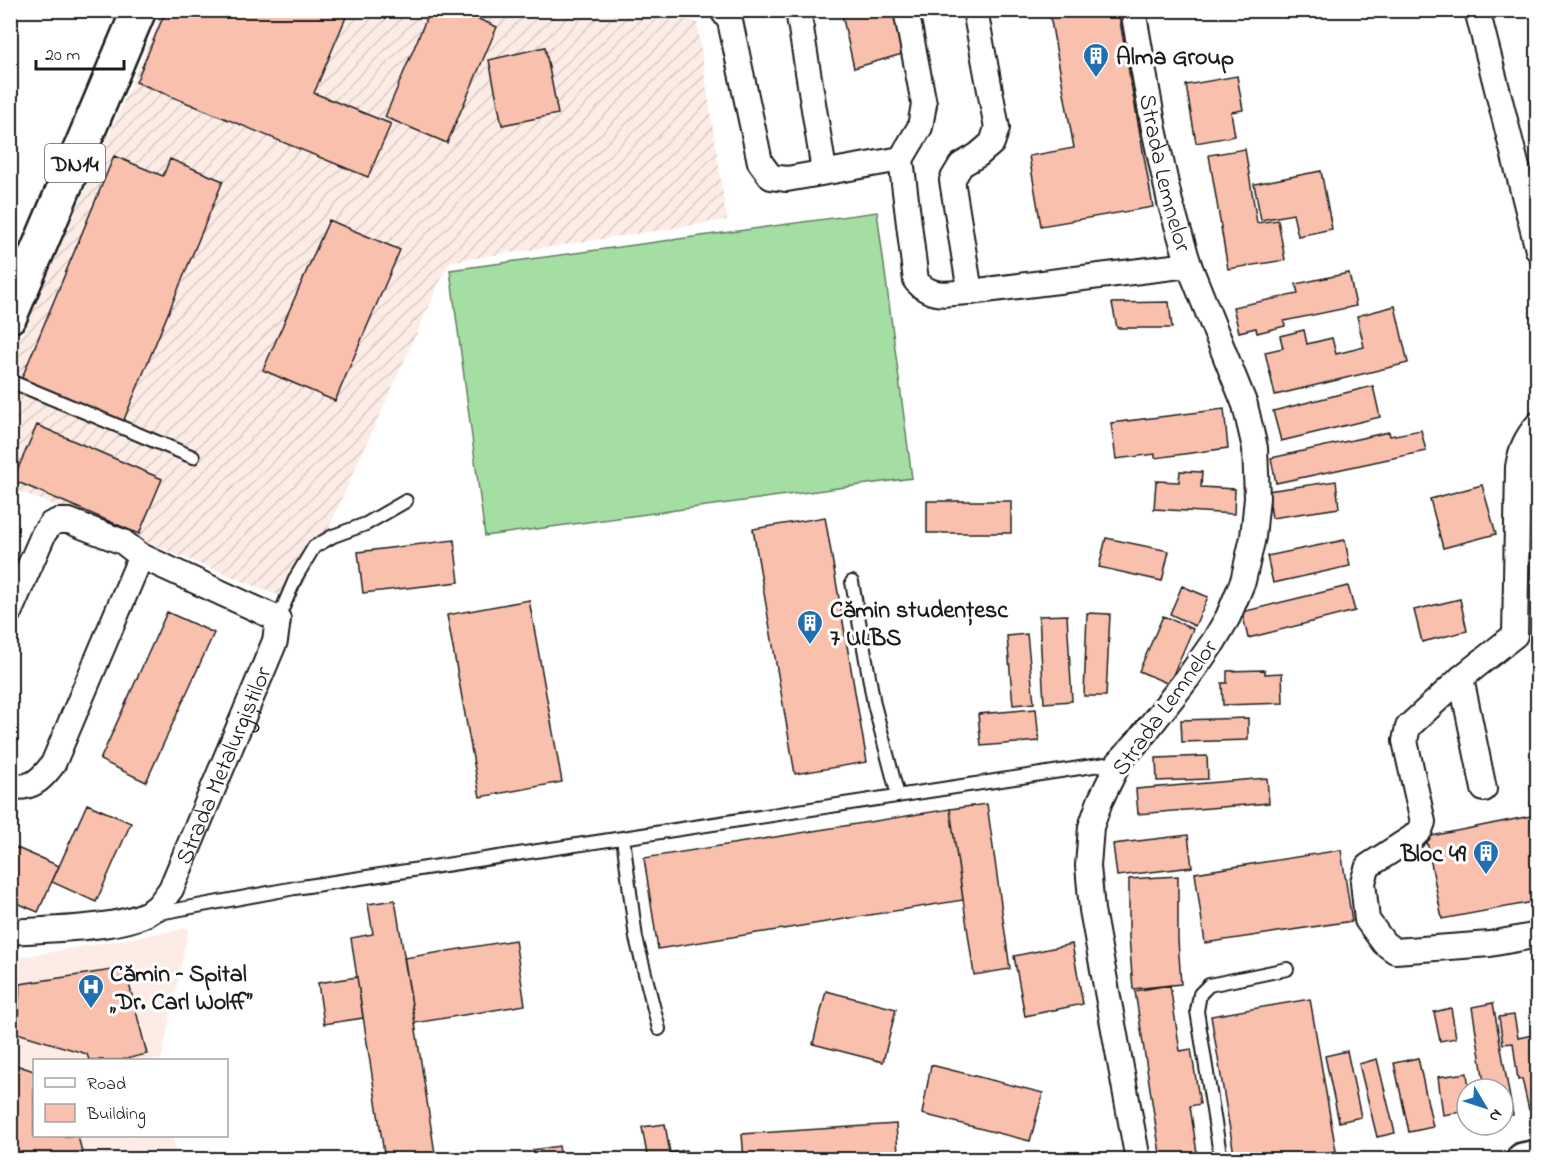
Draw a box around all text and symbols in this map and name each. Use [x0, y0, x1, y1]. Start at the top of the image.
scale bar [36, 33, 124, 71]
building icon: Alma Group [1081, 41, 1111, 79]
place label: Alma Group [1116, 41, 1234, 76]
text: 20 m [45, 43, 80, 69]
street label: Strada Lemnelor [1128, 91, 1199, 257]
road number: DN14 [45, 144, 105, 182]
place label: Cămin studențesc 7 ULBS [830, 594, 1009, 657]
building icon: Cămin studențesc 7 ULBS [795, 608, 825, 646]
street label: Strada Lemnelor [1105, 633, 1228, 784]
street label: Strada Metalurgiștilor [168, 661, 283, 870]
place label: Bloc 49 [1400, 838, 1467, 873]
building icon: Bloc 49 [1471, 838, 1501, 876]
place label: Cămin – Spital „Dr. Carl Wolff” [109, 958, 253, 1021]
hospital icon: Cămin – Spital „Dr. Carl Wolff” [76, 972, 106, 1010]
legend [33, 1059, 228, 1137]
text: Road [87, 1072, 126, 1098]
north arrow [1455, 1077, 1515, 1137]
text: Building [86, 1102, 146, 1129]
text: N [1482, 1103, 1508, 1127]

